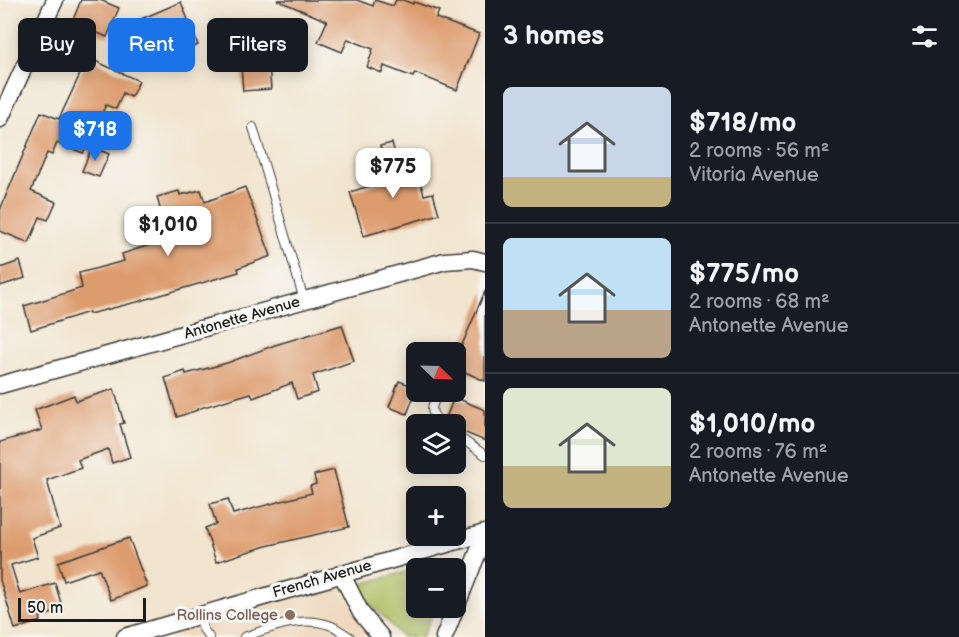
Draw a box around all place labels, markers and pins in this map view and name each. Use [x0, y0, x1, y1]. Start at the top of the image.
pin: $718 [59, 111, 131, 162]
pin: $775 [357, 148, 429, 199]
pin: $1,010 [119, 206, 217, 257]
place label: Rollins College [176, 606, 278, 625]
marker: Rollins College [283, 608, 297, 622]

